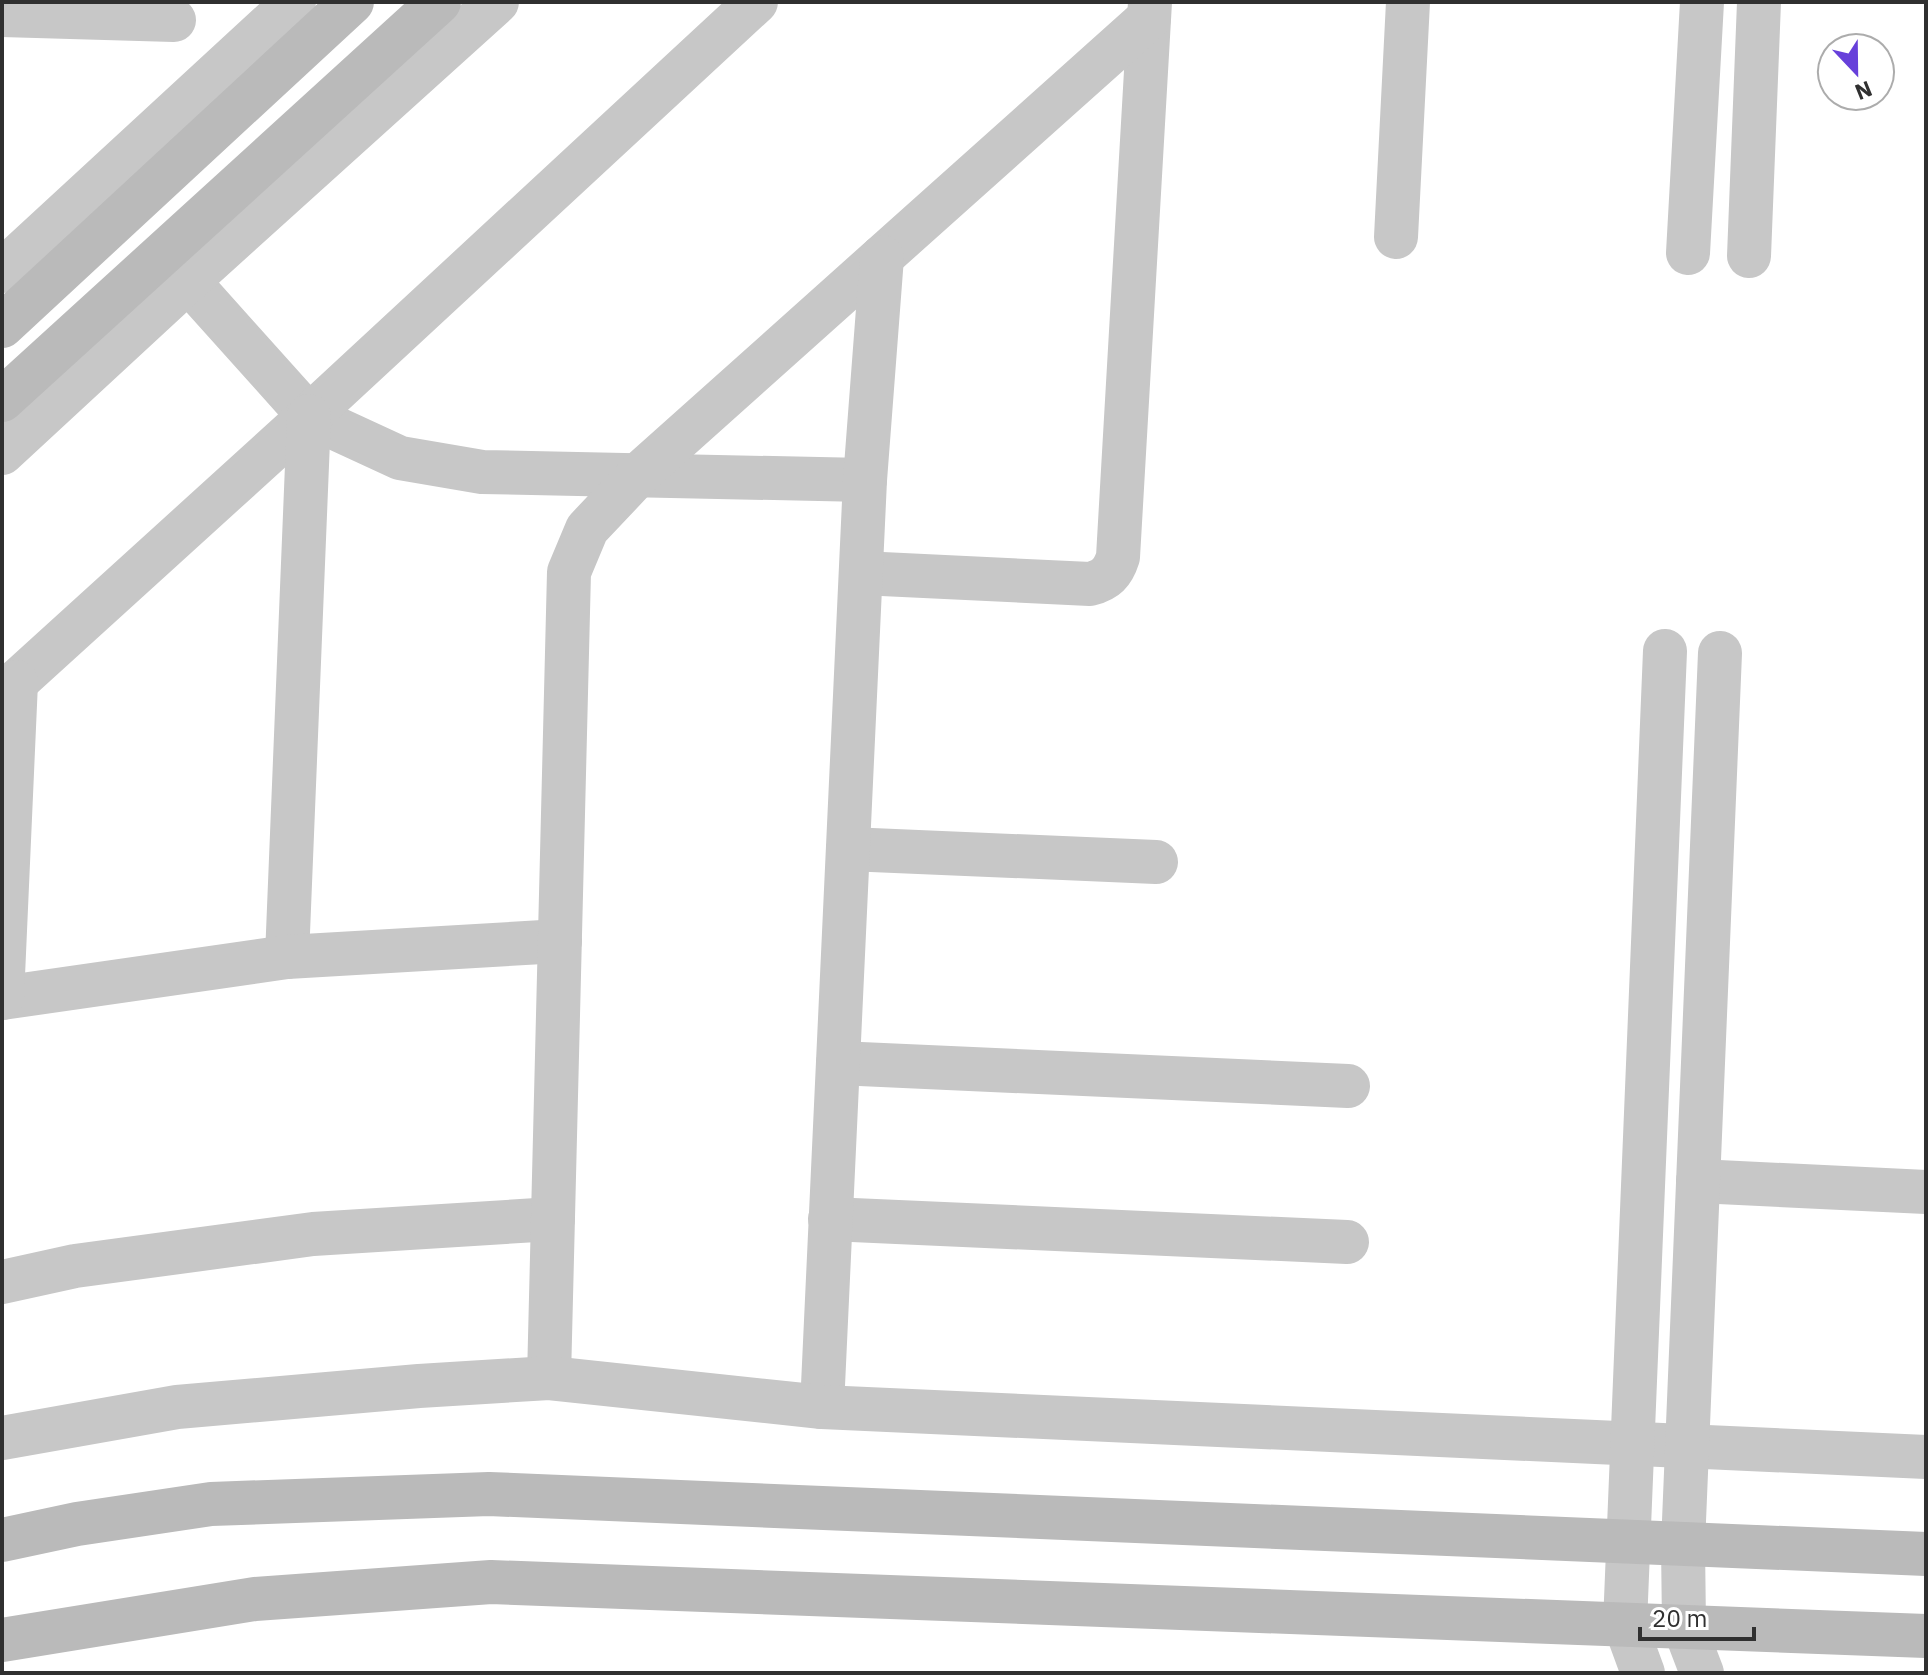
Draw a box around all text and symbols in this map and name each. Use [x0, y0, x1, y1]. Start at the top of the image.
north arrow [1816, 32, 1896, 112]
text: N [1851, 75, 1876, 107]
scale bar [1640, 1591, 1754, 1641]
text: 20 m [1652, 1602, 1707, 1634]

